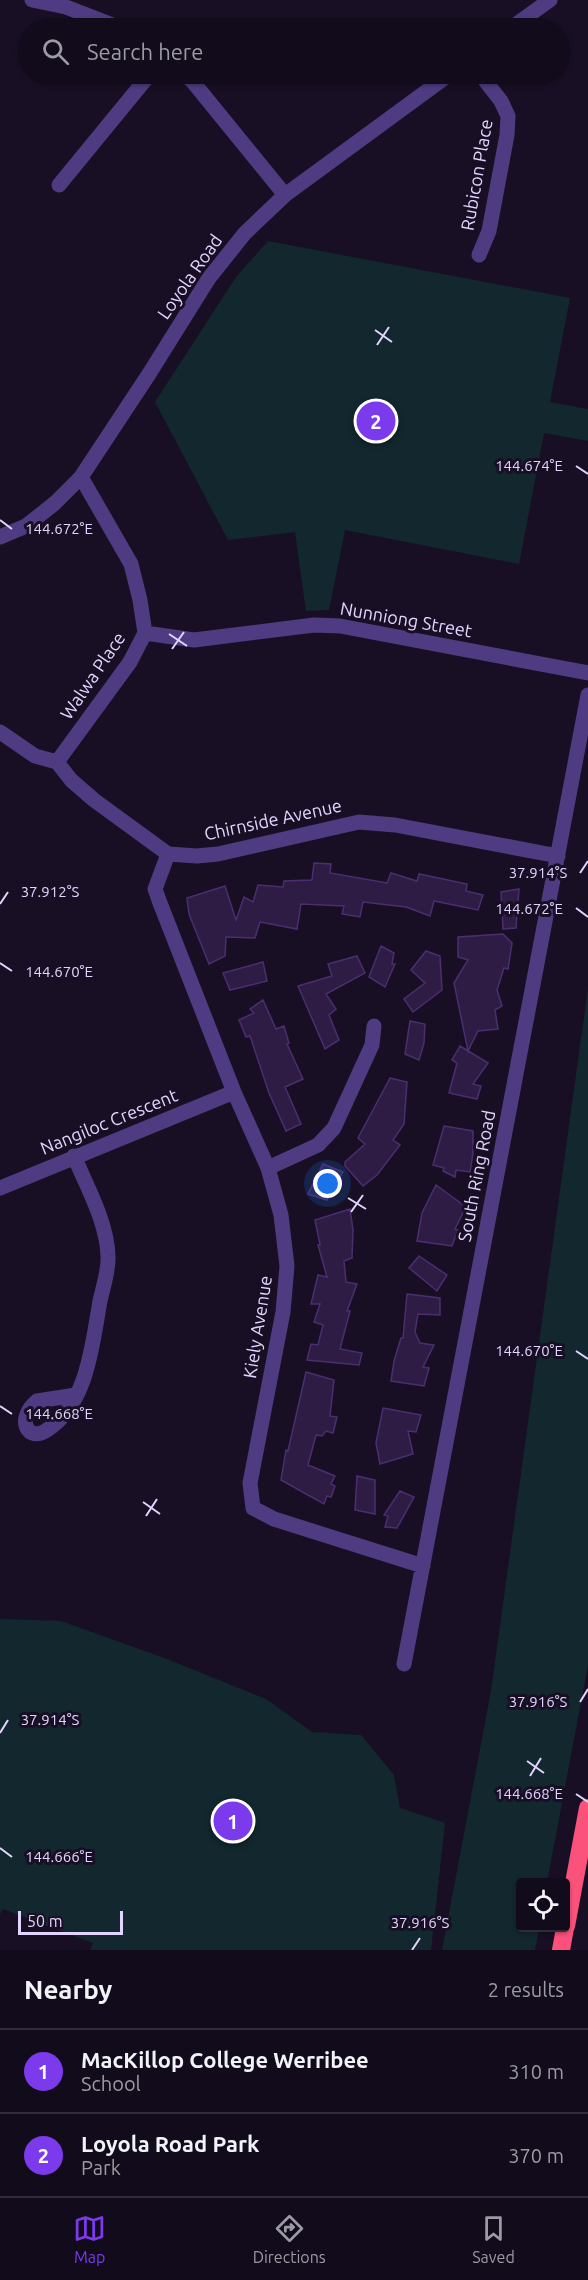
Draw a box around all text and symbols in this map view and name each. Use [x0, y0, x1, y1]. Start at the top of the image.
search box [18, 18, 570, 84]
icon: search [39, 35, 72, 68]
text: Search here [87, 39, 203, 64]
street label: Rubicon Place [456, 118, 496, 232]
street label: Loyola Road [153, 230, 226, 322]
pin: 2 [356, 398, 395, 444]
text: 144.674°E [495, 457, 563, 474]
text: 144.672°E [25, 520, 93, 537]
street label: Nunniong Street [339, 598, 474, 640]
street label: Walwa Place [56, 628, 129, 723]
street label: Chirnside Avenue [202, 795, 343, 843]
text: 37.914°S [509, 864, 567, 881]
text: 37.912°S [21, 883, 79, 900]
text: 144.672°E [495, 900, 563, 917]
text: 144.670°E [25, 963, 93, 980]
street label: Nangiloc Crescent [37, 1084, 180, 1158]
street label: South Ring Road [453, 1108, 499, 1243]
your location [313, 1169, 342, 1198]
street label: Kiely Avenue [239, 1274, 275, 1380]
text: 144.670°E [495, 1342, 563, 1359]
text: 144.668°E [25, 1405, 93, 1422]
text: 37.916°S [509, 1693, 567, 1710]
text: 37.914°S [21, 1711, 79, 1728]
text: 144.668°E [495, 1785, 563, 1802]
pin: 1 [214, 1798, 252, 1844]
text: 144.666°E [25, 1848, 93, 1865]
map controls [516, 1878, 570, 1932]
button: locate [516, 1878, 570, 1932]
scale bar [18, 1908, 123, 1936]
text: 50 m [27, 1912, 63, 1930]
text: 37.916°S [391, 1914, 449, 1931]
text: Nearby [24, 1975, 112, 2004]
text: 2 results [488, 1978, 564, 2001]
text: MacKillop College Werribee [81, 2047, 369, 2072]
text: 1 [38, 2060, 49, 2083]
text: 310 m [508, 2060, 564, 2083]
text: School [81, 2072, 141, 2095]
text: Loyola Road Park [81, 2131, 259, 2156]
text: 2 [38, 2144, 49, 2167]
text: 370 m [508, 2144, 564, 2167]
text: Park [81, 2156, 121, 2179]
tab: Map [73, 2212, 106, 2266]
tab: Directions [253, 2212, 326, 2266]
tab: Saved [472, 2212, 515, 2266]

